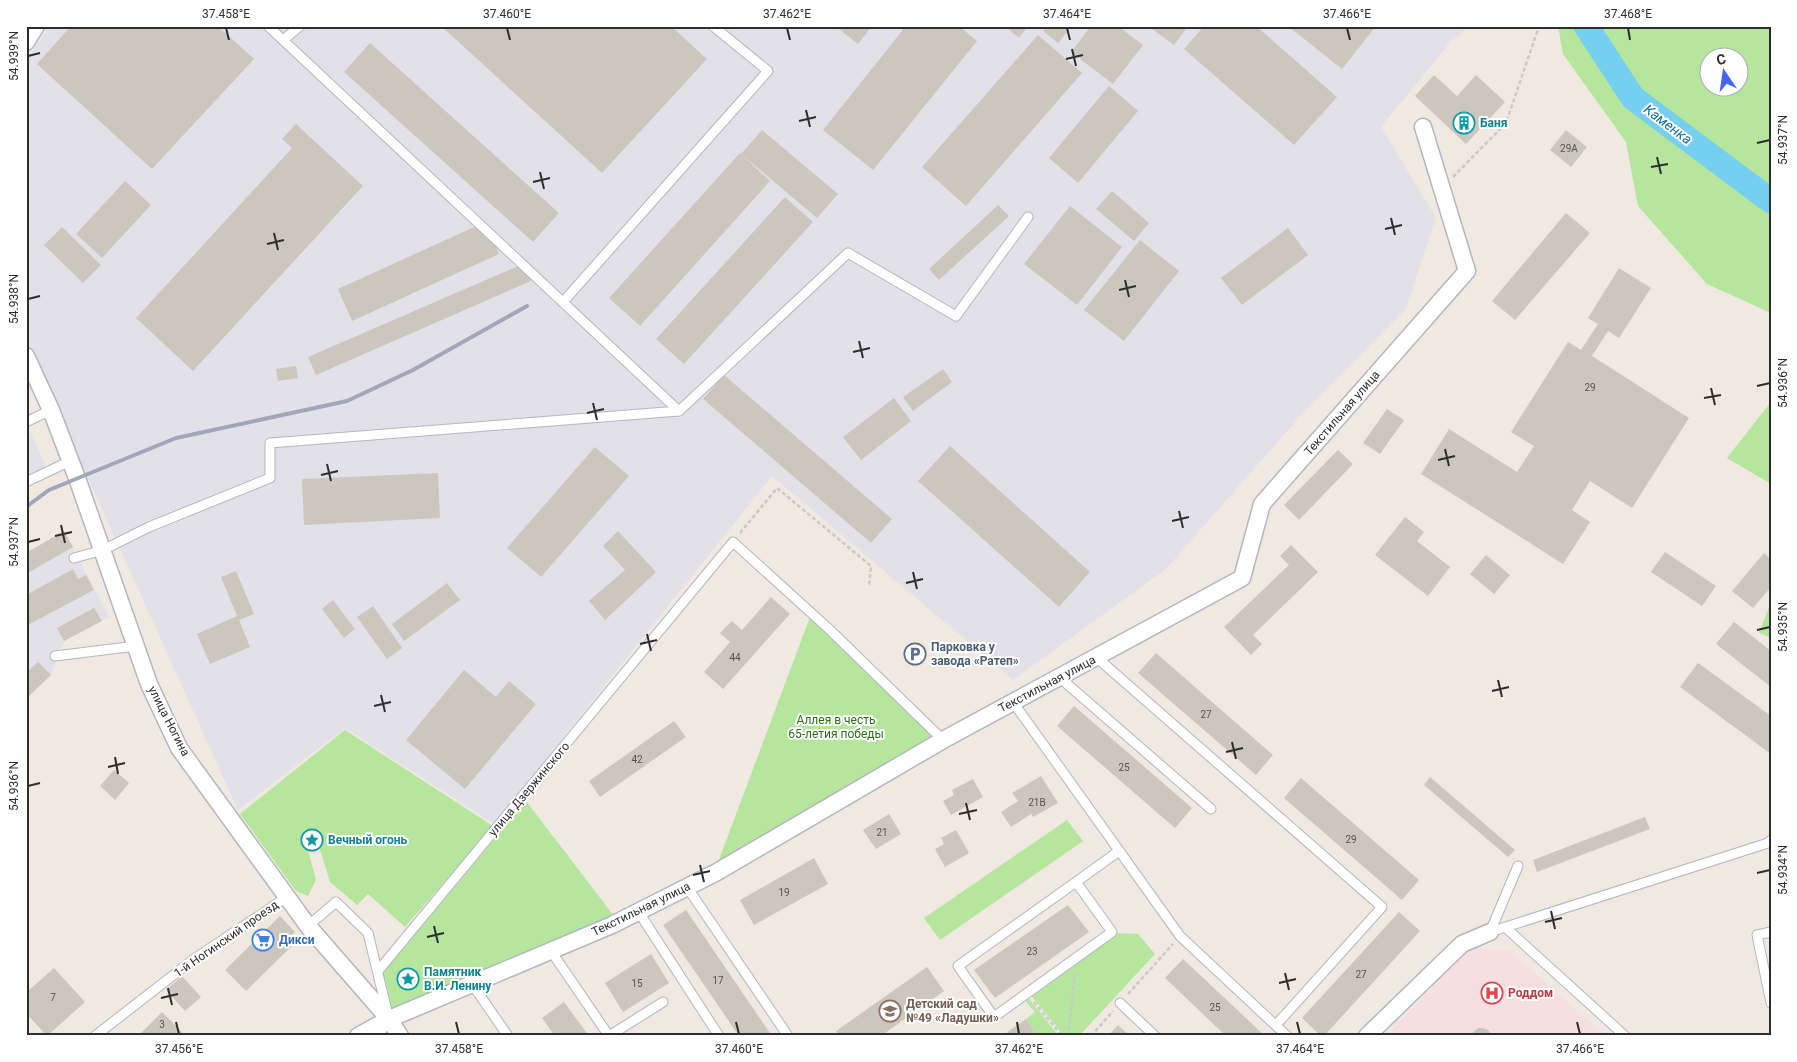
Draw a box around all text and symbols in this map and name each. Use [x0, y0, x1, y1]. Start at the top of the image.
text: 37.458°E [202, 7, 250, 21]
text: 37.460°E [483, 7, 531, 21]
text: 37.462°E [763, 7, 811, 21]
text: 37.464°E [1043, 7, 1091, 21]
text: 37.466°E [1323, 7, 1371, 21]
text: 37.468°E [1604, 7, 1652, 21]
text: 54.939°N [7, 31, 21, 81]
north arrow [1700, 48, 1750, 98]
text: С [1715, 51, 1727, 68]
water label: Каменка [1641, 101, 1695, 147]
building icon: Баня [1452, 111, 1476, 135]
text: 54.937°N [1776, 115, 1790, 165]
place label: Баня [1480, 116, 1507, 130]
house number: 29А [1560, 143, 1578, 154]
text: 54.938°N [7, 274, 21, 324]
text: 54.936°N [1776, 358, 1790, 408]
street label: Текстильная улица [1301, 368, 1383, 458]
house number: 29 [1584, 382, 1596, 393]
text: 54.937°N [7, 517, 21, 567]
text: 54.935°N [1776, 602, 1790, 652]
place label: Парковка у завода «Ратеп» [931, 640, 1019, 668]
parking icon: Парковка у завода «Ратеп» [903, 642, 927, 666]
house number: 44 [729, 652, 741, 663]
street label: Текстильная улица [996, 653, 1098, 715]
street label: улица Ногина [145, 684, 193, 758]
house number: 27 [1200, 709, 1212, 720]
park label: Аллея в честь 65-летия победы [788, 713, 884, 741]
street label: улица Дзержинского [486, 739, 572, 839]
house number: 42 [631, 754, 643, 765]
text: 54.936°N [7, 761, 21, 811]
house number: 25 [1118, 762, 1130, 773]
house number: 21В [1028, 797, 1046, 808]
house number: 21 [876, 827, 888, 838]
place icon: Вечный огонь [300, 828, 324, 852]
place label: Вечный огонь [328, 833, 408, 847]
house number: 29 [1345, 834, 1357, 845]
text: 54.934°N [1776, 845, 1790, 895]
street label: Текстильная улица [590, 879, 692, 939]
house number: 19 [778, 887, 790, 898]
street label: 1-й Ногинский проезд [171, 898, 281, 980]
supermarket icon: Дикси [251, 928, 275, 952]
place label: Дикси [279, 933, 315, 947]
house number: 23 [1026, 946, 1038, 957]
place label: Памятник В.И. Ленину [424, 965, 492, 993]
place icon: Памятник В.И. Ленину [396, 967, 420, 991]
house number: 27 [1355, 969, 1367, 980]
house number: 17 [712, 975, 724, 986]
house number: 15 [631, 978, 643, 989]
hospital icon: Роддом [1480, 981, 1504, 1005]
place label: Роддом [1508, 986, 1553, 1000]
house number: 7 [50, 992, 56, 1003]
place label: Детский сад №49 «Ладушки» [906, 997, 999, 1025]
school or university icon: Детский сад №49 «Ладушки» [878, 999, 902, 1023]
house number: 25 [1209, 1002, 1221, 1013]
house number: 3 [159, 1019, 165, 1030]
text: 37.456°E [155, 1042, 203, 1056]
text: 37.458°E [435, 1042, 483, 1056]
text: 37.460°E [715, 1042, 763, 1056]
text: 37.462°E [995, 1042, 1043, 1056]
text: 37.464°E [1276, 1042, 1324, 1056]
text: 37.466°E [1556, 1042, 1604, 1056]

